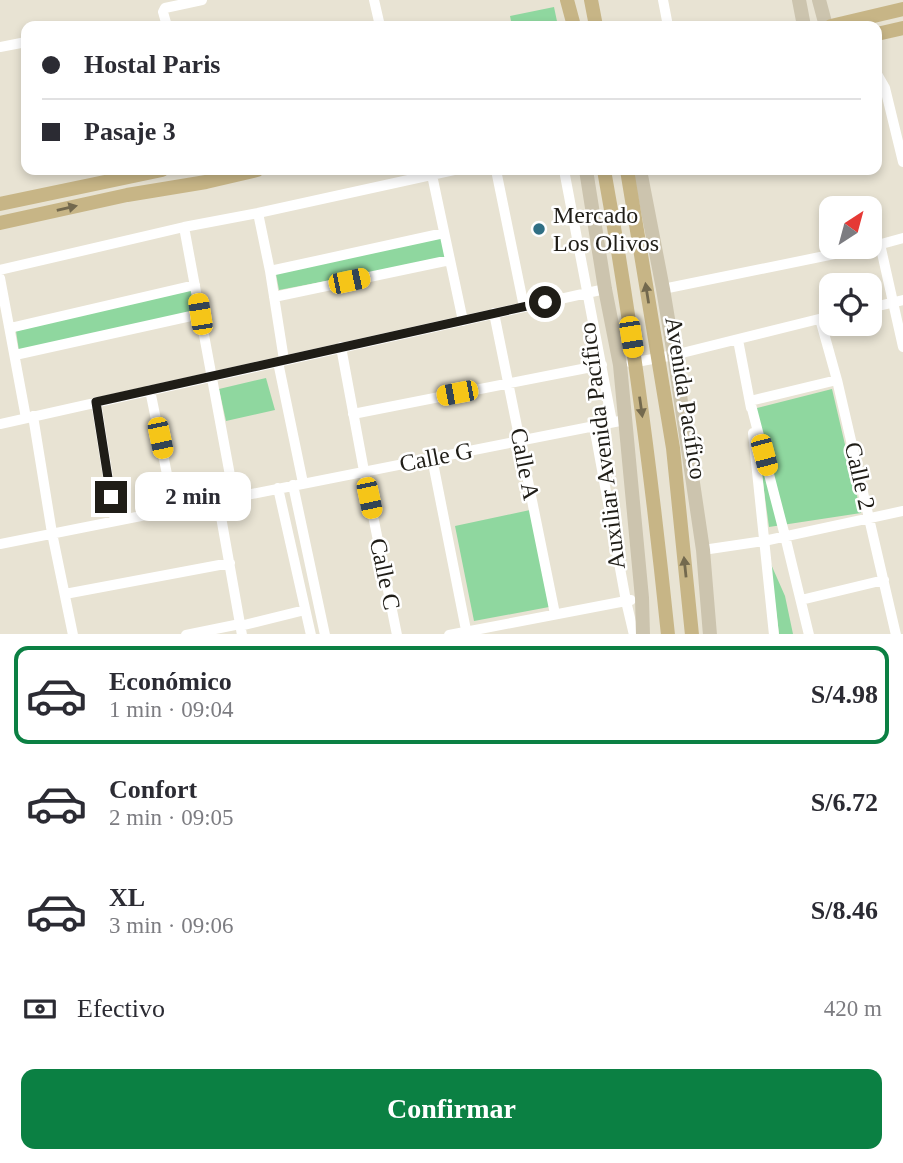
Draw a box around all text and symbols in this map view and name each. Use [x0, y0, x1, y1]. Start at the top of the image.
text: Hostal Paris [84, 50, 221, 79]
text: Pasaje 3 [84, 117, 176, 146]
north arrow [819, 196, 882, 259]
map controls [819, 196, 882, 336]
place label: Mercado Los Olivos [553, 202, 659, 256]
one-way arrow [56, 203, 78, 214]
marker: Mercado Los Olivos [531, 221, 547, 237]
car [327, 266, 372, 296]
button: locate [819, 273, 882, 336]
one-way arrow [641, 282, 652, 304]
route start [529, 286, 561, 318]
car [187, 292, 214, 336]
car [618, 315, 645, 359]
street label: Avenida Pacífico [660, 315, 712, 481]
street label: Auxiliar Avenida Pacífico [574, 321, 630, 571]
car [435, 379, 480, 407]
one-way arrow [636, 396, 647, 418]
car [146, 415, 175, 461]
street label: Calle A [505, 426, 545, 503]
car [749, 432, 780, 478]
street label: Calle G [397, 437, 475, 477]
street label: Calle 2 [840, 440, 880, 512]
callout: 2 min [136, 472, 251, 522]
car [355, 475, 384, 521]
route end [95, 481, 127, 513]
text: 2 min [165, 484, 221, 509]
street label: Calle C [365, 536, 405, 612]
one-way arrow [679, 555, 690, 577]
icon: car [25, 664, 88, 727]
text: Económico [109, 667, 232, 696]
text: S/4.98 [811, 680, 878, 709]
text: 1 min · 09:04 [109, 697, 234, 722]
icon: car [25, 772, 88, 835]
text: Confort [109, 775, 197, 804]
text: S/6.72 [811, 788, 878, 817]
text: 2 min · 09:05 [109, 805, 234, 830]
icon: car [25, 880, 88, 943]
text: XL [109, 883, 145, 912]
text: S/8.46 [811, 896, 878, 925]
text: 3 min · 09:06 [109, 913, 234, 938]
icon: cash [21, 990, 59, 1028]
text: Efectivo [77, 994, 165, 1023]
text: 420 m [824, 996, 882, 1021]
button: Confirmar [21, 1069, 882, 1149]

